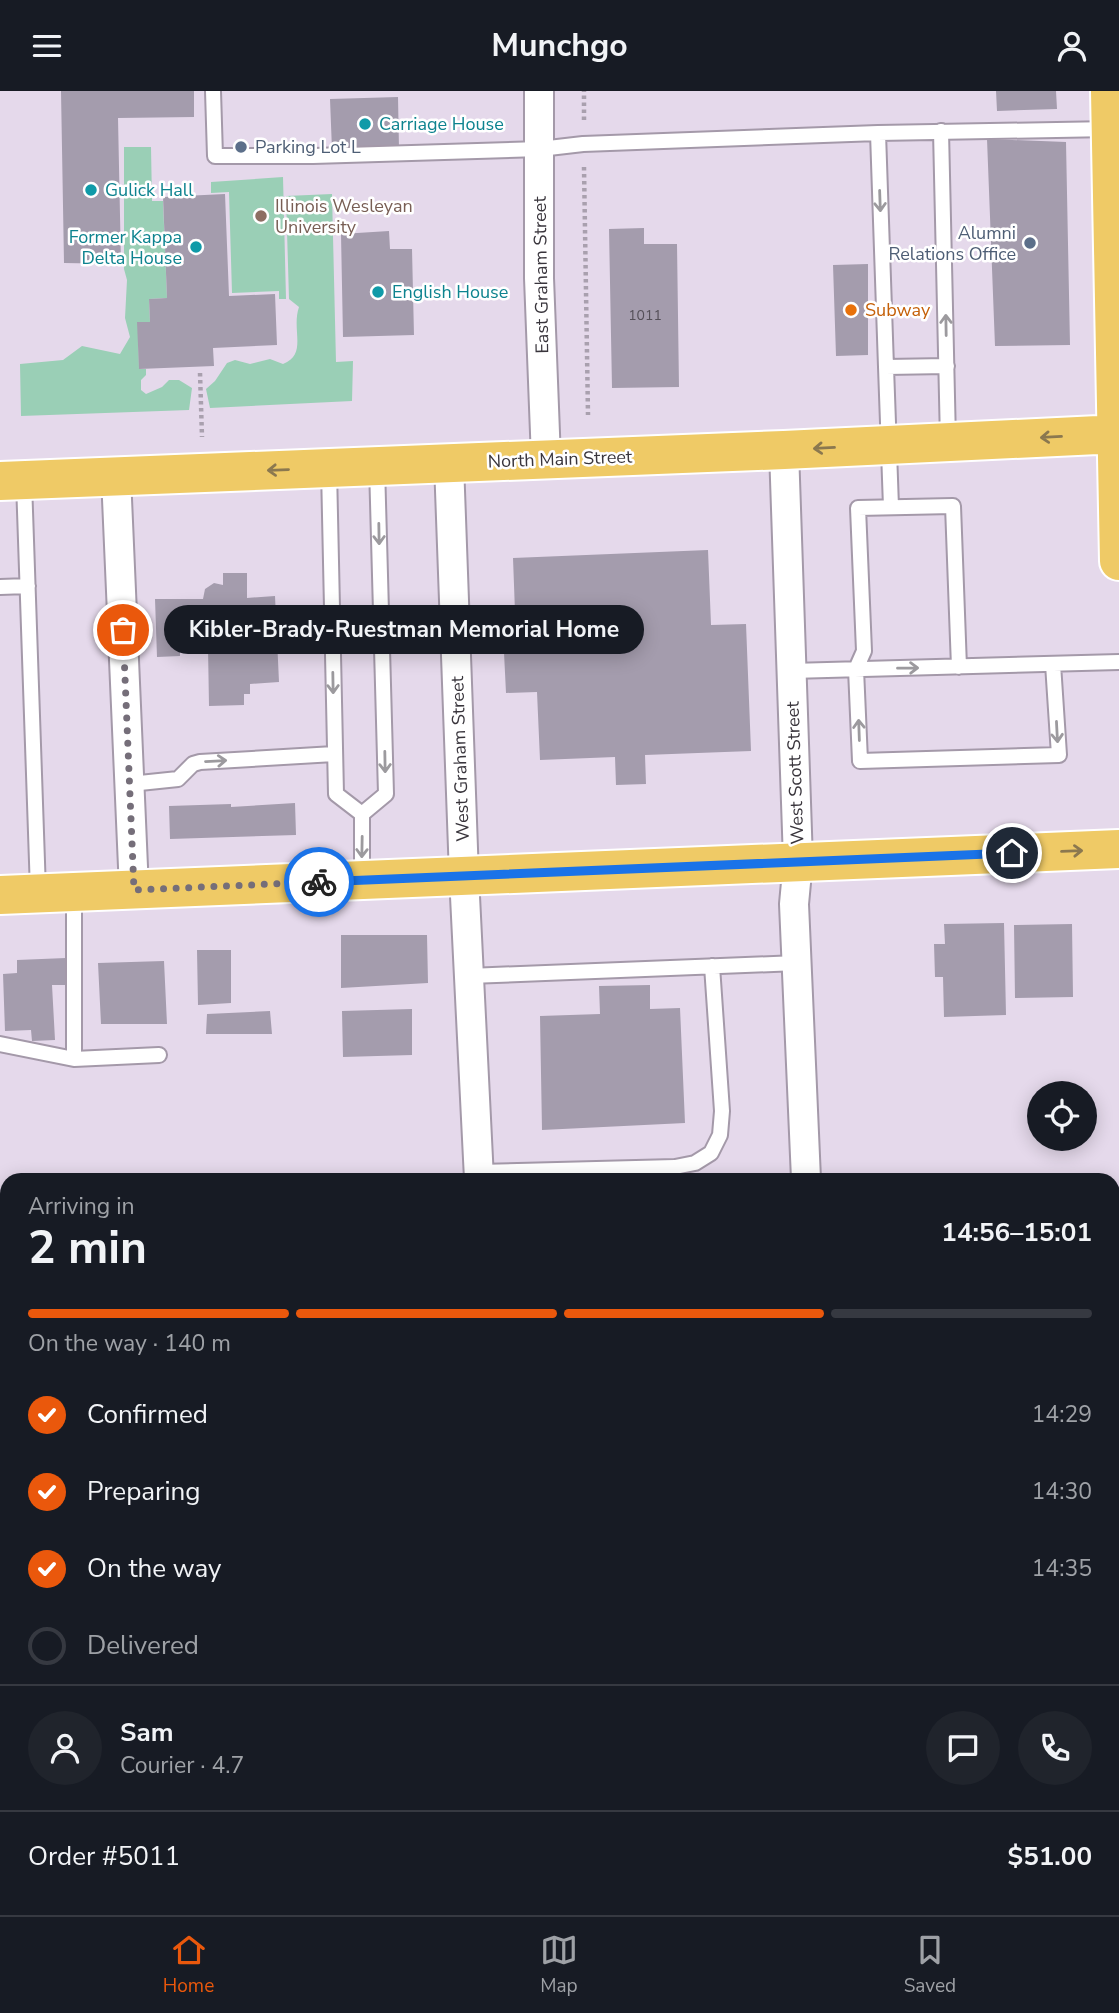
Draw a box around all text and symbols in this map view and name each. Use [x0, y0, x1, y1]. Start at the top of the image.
text: Munchgo [491, 24, 628, 67]
icon: menu [28, 27, 66, 65]
icon: person [1053, 27, 1091, 65]
place label: Carriage House [379, 112, 504, 136]
marker: Carriage House [357, 116, 373, 132]
place label: Parking Lot L [255, 135, 361, 159]
marker: Parking Lot L [233, 139, 249, 155]
place label: Gulick Hall [105, 178, 194, 202]
marker: Gulick Hall [83, 182, 99, 198]
one-way arrow [874, 189, 887, 212]
place label: Illinois Wesleyan University [275, 194, 413, 239]
street label: East Graham Street [528, 195, 554, 354]
marker: Illinois Wesleyan University [253, 208, 269, 224]
place label: Alumni Relations Office [888, 221, 1016, 266]
place label: Former Kappa Delta House [69, 225, 182, 270]
marker: Alumni Relations Office [1022, 235, 1038, 251]
marker: Former Kappa Delta House [188, 239, 204, 255]
place label: English House [392, 280, 508, 304]
marker: English House [370, 284, 386, 300]
place label: Subway [865, 298, 931, 322]
marker: Subway [843, 302, 859, 318]
house number: 1011 [628, 306, 662, 325]
one-way arrow [939, 314, 953, 337]
one-way arrow [1040, 431, 1063, 444]
one-way arrow [812, 442, 835, 455]
street label: North Main Street [487, 444, 633, 474]
one-way arrow [267, 463, 290, 476]
one-way arrow [372, 522, 386, 545]
pin [93, 600, 153, 660]
callout: Kibler-Brady-Ruestman Memorial Home [165, 605, 644, 655]
icon: bag [104, 611, 142, 649]
text: Kibler-Brady-Ruestman Memorial Home [189, 614, 619, 645]
one-way arrow [897, 661, 920, 675]
one-way arrow [326, 671, 340, 694]
street label: West Graham Street [445, 675, 475, 842]
street label: West Scott Street [780, 700, 809, 845]
one-way arrow [852, 719, 865, 742]
one-way arrow [1051, 721, 1064, 744]
one-way arrow [378, 750, 392, 773]
one-way arrow [204, 754, 227, 767]
pin [982, 823, 1042, 883]
icon: home [993, 834, 1031, 872]
one-way arrow [355, 835, 369, 858]
one-way arrow [1060, 844, 1083, 857]
courier [284, 847, 354, 917]
icon: bike [300, 863, 338, 901]
map controls [1027, 1081, 1097, 1151]
button: locate [1027, 1081, 1097, 1151]
text: Arriving in [28, 1191, 135, 1222]
text: 14:56–15:01 [941, 1215, 1092, 1250]
text: 2 min [28, 1216, 147, 1279]
text: On the way · 140 m [28, 1328, 231, 1359]
icon: check [28, 1396, 66, 1434]
text: Confirmed [87, 1397, 208, 1432]
text: 14:29 [1032, 1399, 1092, 1430]
icon: check [28, 1473, 66, 1511]
text: Preparing [87, 1474, 200, 1509]
text: 14:30 [1032, 1476, 1092, 1507]
icon: check [28, 1550, 66, 1588]
text: On the way [87, 1551, 221, 1586]
text: 14:35 [1032, 1553, 1092, 1584]
text: Delivered [87, 1628, 199, 1663]
button: person [28, 1711, 102, 1785]
button: chat [926, 1711, 1000, 1785]
button: phone [1018, 1711, 1092, 1785]
text: Sam [120, 1715, 173, 1750]
text: Courier · 4.7 [120, 1750, 244, 1781]
text: Order #5011 [28, 1839, 180, 1874]
text: $51.00 [1008, 1839, 1092, 1874]
tab: Home [163, 1931, 214, 1999]
tab: Map [540, 1931, 578, 1999]
tab: Saved [904, 1931, 956, 1999]

